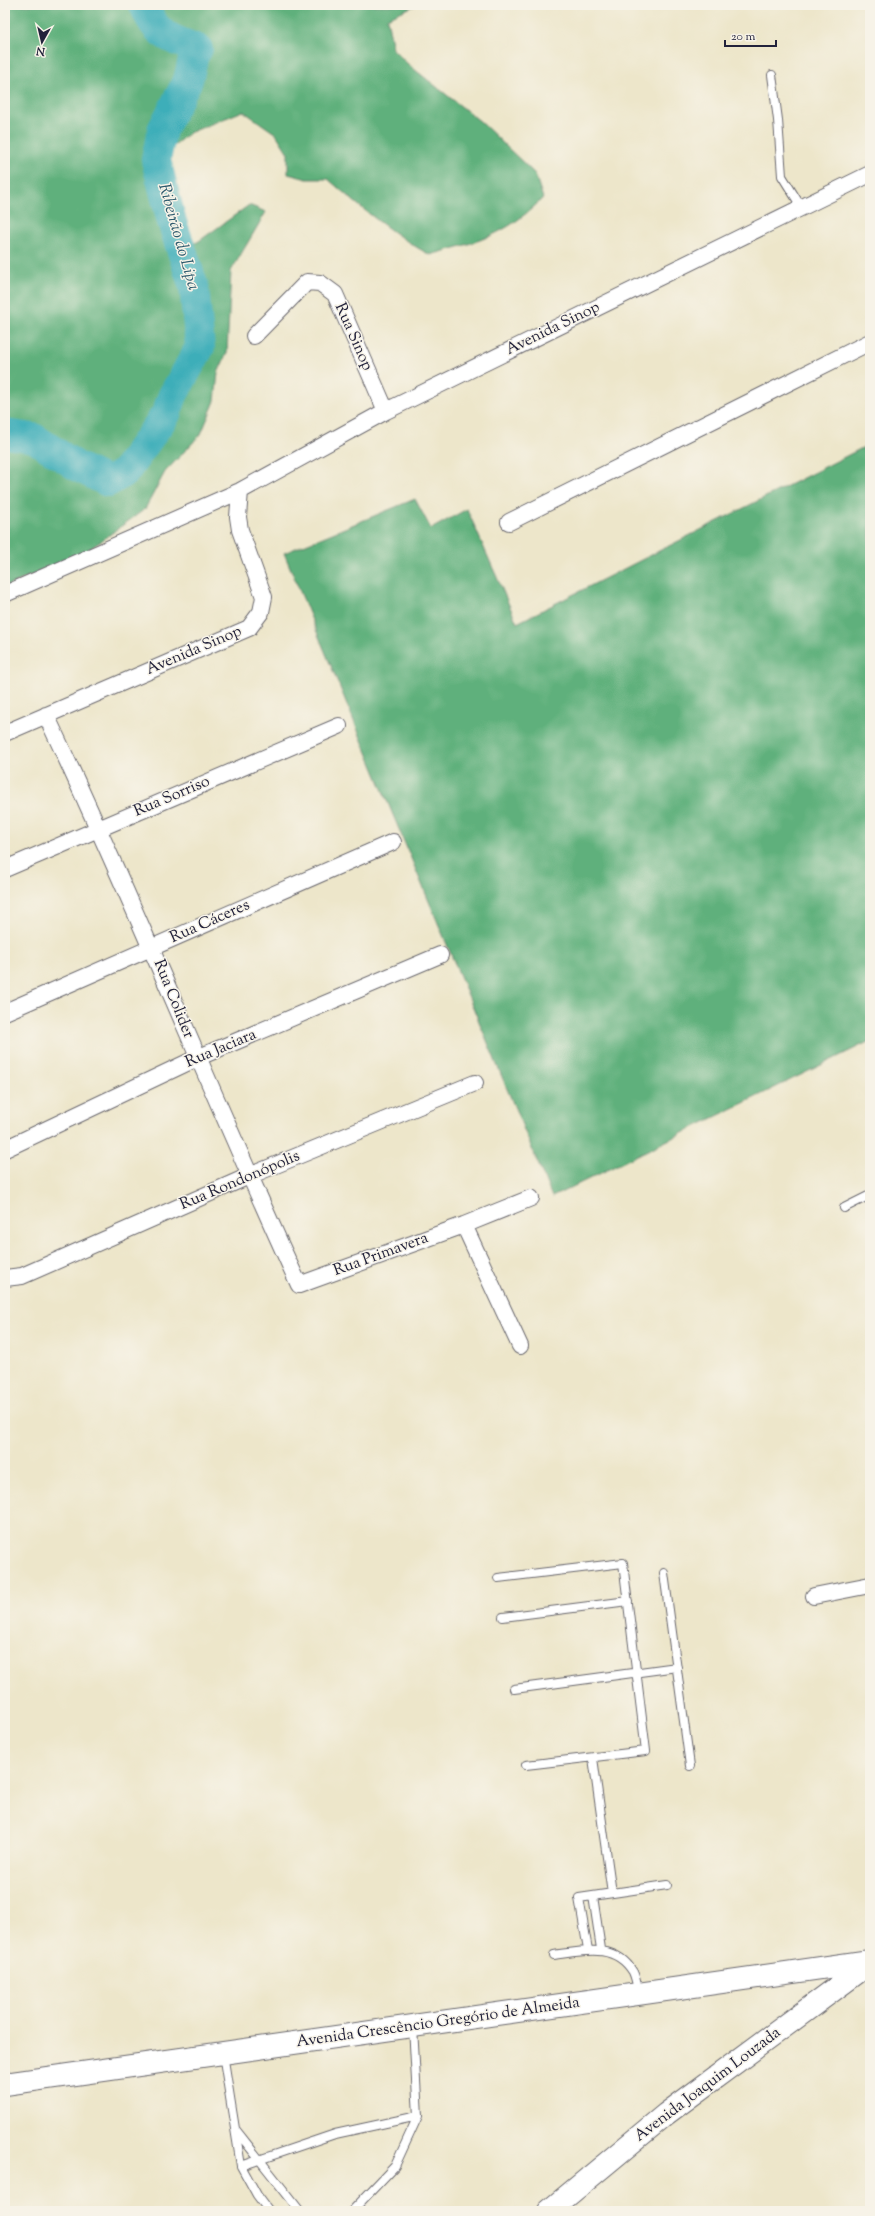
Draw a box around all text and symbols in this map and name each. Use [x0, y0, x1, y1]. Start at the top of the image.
north arrow [22, 22, 62, 62]
scale bar [725, 22, 776, 48]
text: 20 m [731, 28, 756, 46]
text: N [35, 42, 47, 60]
water label: Ribeirão do Lipa [151, 181, 205, 293]
street label: Avenida Sinop [502, 296, 604, 362]
street label: Rua Sinop [328, 299, 378, 375]
street label: Avenida Sinop [143, 620, 246, 682]
street label: Rua Sorriso [130, 771, 214, 823]
street label: Rua Cáceres [166, 894, 254, 950]
street label: Rua Colider [147, 956, 199, 1042]
street label: Rua Jaciara [182, 1023, 261, 1074]
street label: Rua Rondonópolis [176, 1145, 304, 1217]
street label: Rua Primavera [330, 1227, 432, 1283]
street label: Avenida Crescêncio Gregório de Almeida [295, 1992, 582, 2054]
street label: Avenida Joaquim Louzada [630, 2022, 787, 2148]

